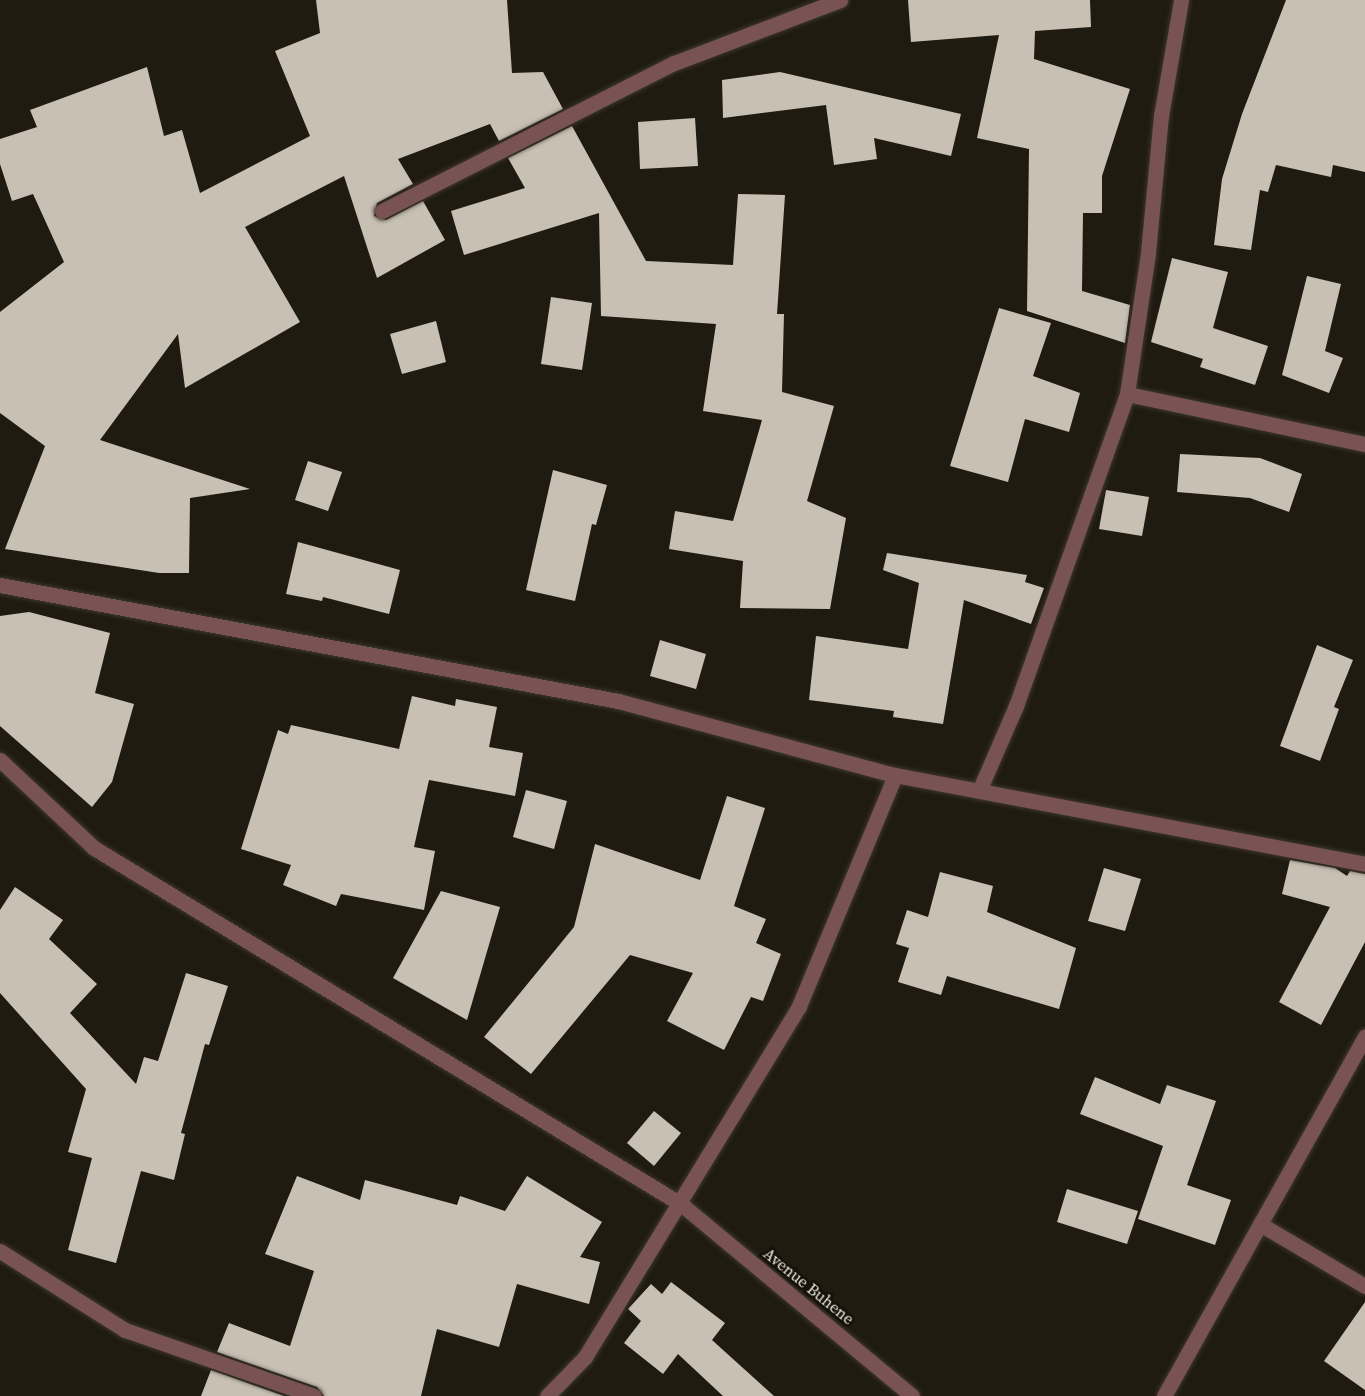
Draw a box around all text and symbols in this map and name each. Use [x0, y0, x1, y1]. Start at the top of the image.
street label: Avenue Buhene [760, 1244, 858, 1328]

